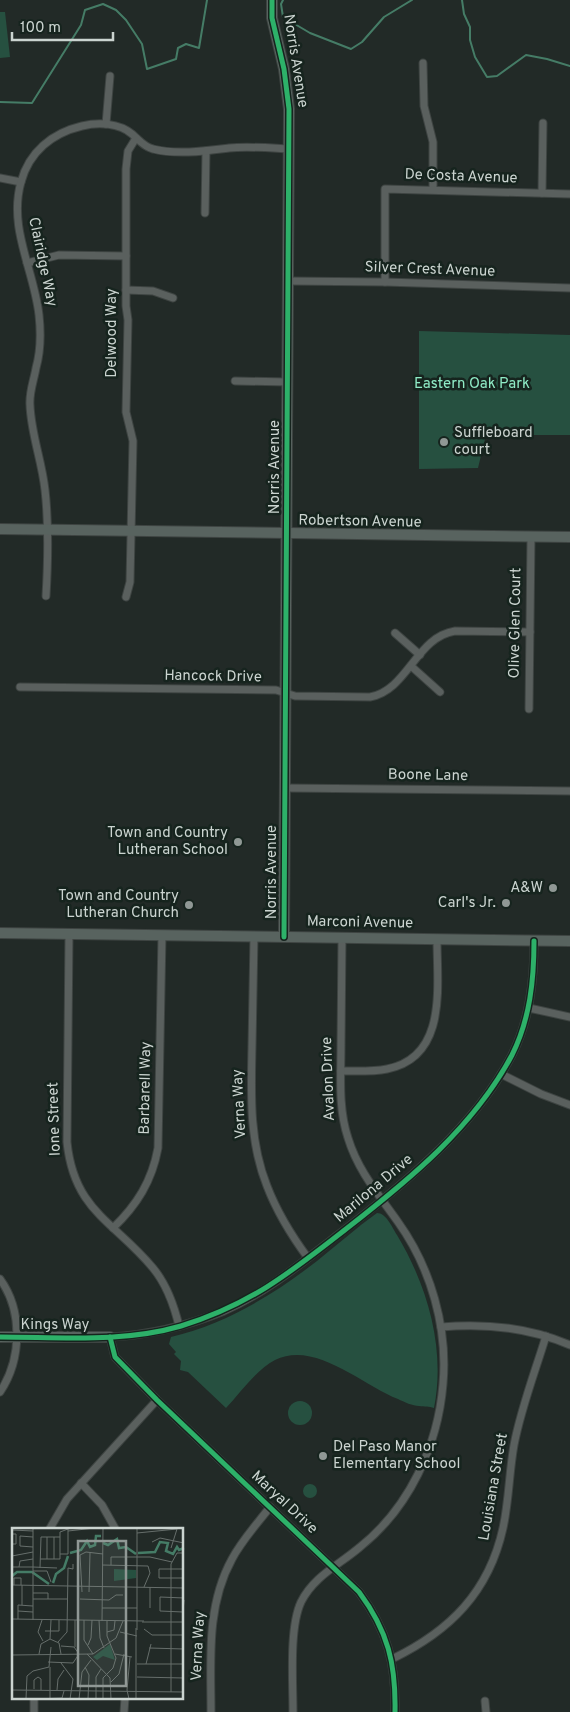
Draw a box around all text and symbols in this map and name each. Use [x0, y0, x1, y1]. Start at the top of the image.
scale bar [12, 10, 114, 42]
street label: Norris Avenue [278, 13, 312, 109]
text: 100 m [20, 19, 61, 38]
street label: De Costa Avenue [404, 166, 518, 188]
street label: Clairidge Way [23, 216, 61, 309]
street label: Silver Crest Avenue [364, 258, 496, 282]
street label: Delwood Way [103, 288, 122, 378]
park label: Eastern Oak Park [414, 375, 530, 394]
street label: Norris Avenue [266, 420, 285, 514]
place label: Suffleboard court [454, 424, 533, 460]
marker: Suffleboard court [438, 436, 450, 448]
street label: Robertson Avenue [298, 511, 422, 533]
street label: Olive Glen Court [506, 567, 526, 679]
street label: Hancock Drive [164, 667, 262, 687]
street label: Boone Lane [388, 766, 468, 786]
place label: Town and Country Lutheran School [107, 824, 228, 860]
street label: Norris Avenue [263, 825, 282, 919]
marker: Town and Country Lutheran School [232, 836, 244, 848]
place label: A&W [510, 879, 543, 898]
marker: A&W [547, 882, 559, 894]
place label: Town and Country Lutheran Church [58, 887, 179, 923]
place label: Carl's Jr. [438, 894, 496, 913]
marker: Carl's Jr. [500, 897, 512, 909]
marker: Town and Country Lutheran Church [183, 899, 195, 911]
street label: Marconi Avenue [307, 913, 413, 933]
street label: Avalon Drive [318, 1036, 340, 1122]
street label: Barbarell Way [136, 1041, 156, 1135]
street label: Verna Way [229, 1068, 251, 1139]
street label: Ione Street [44, 1082, 66, 1156]
street label: Marilona Drive [331, 1151, 417, 1227]
street label: Kings Way [20, 1316, 90, 1335]
street label: Louisiana Street [475, 1432, 513, 1542]
place label: Del Paso Manor Elementary School [333, 1438, 460, 1474]
marker: Del Paso Manor Elementary School [317, 1450, 329, 1462]
street label: Maryal Drive [247, 1467, 321, 1539]
inset map [12, 1528, 184, 1700]
street label: Verna Way [188, 1610, 210, 1681]

